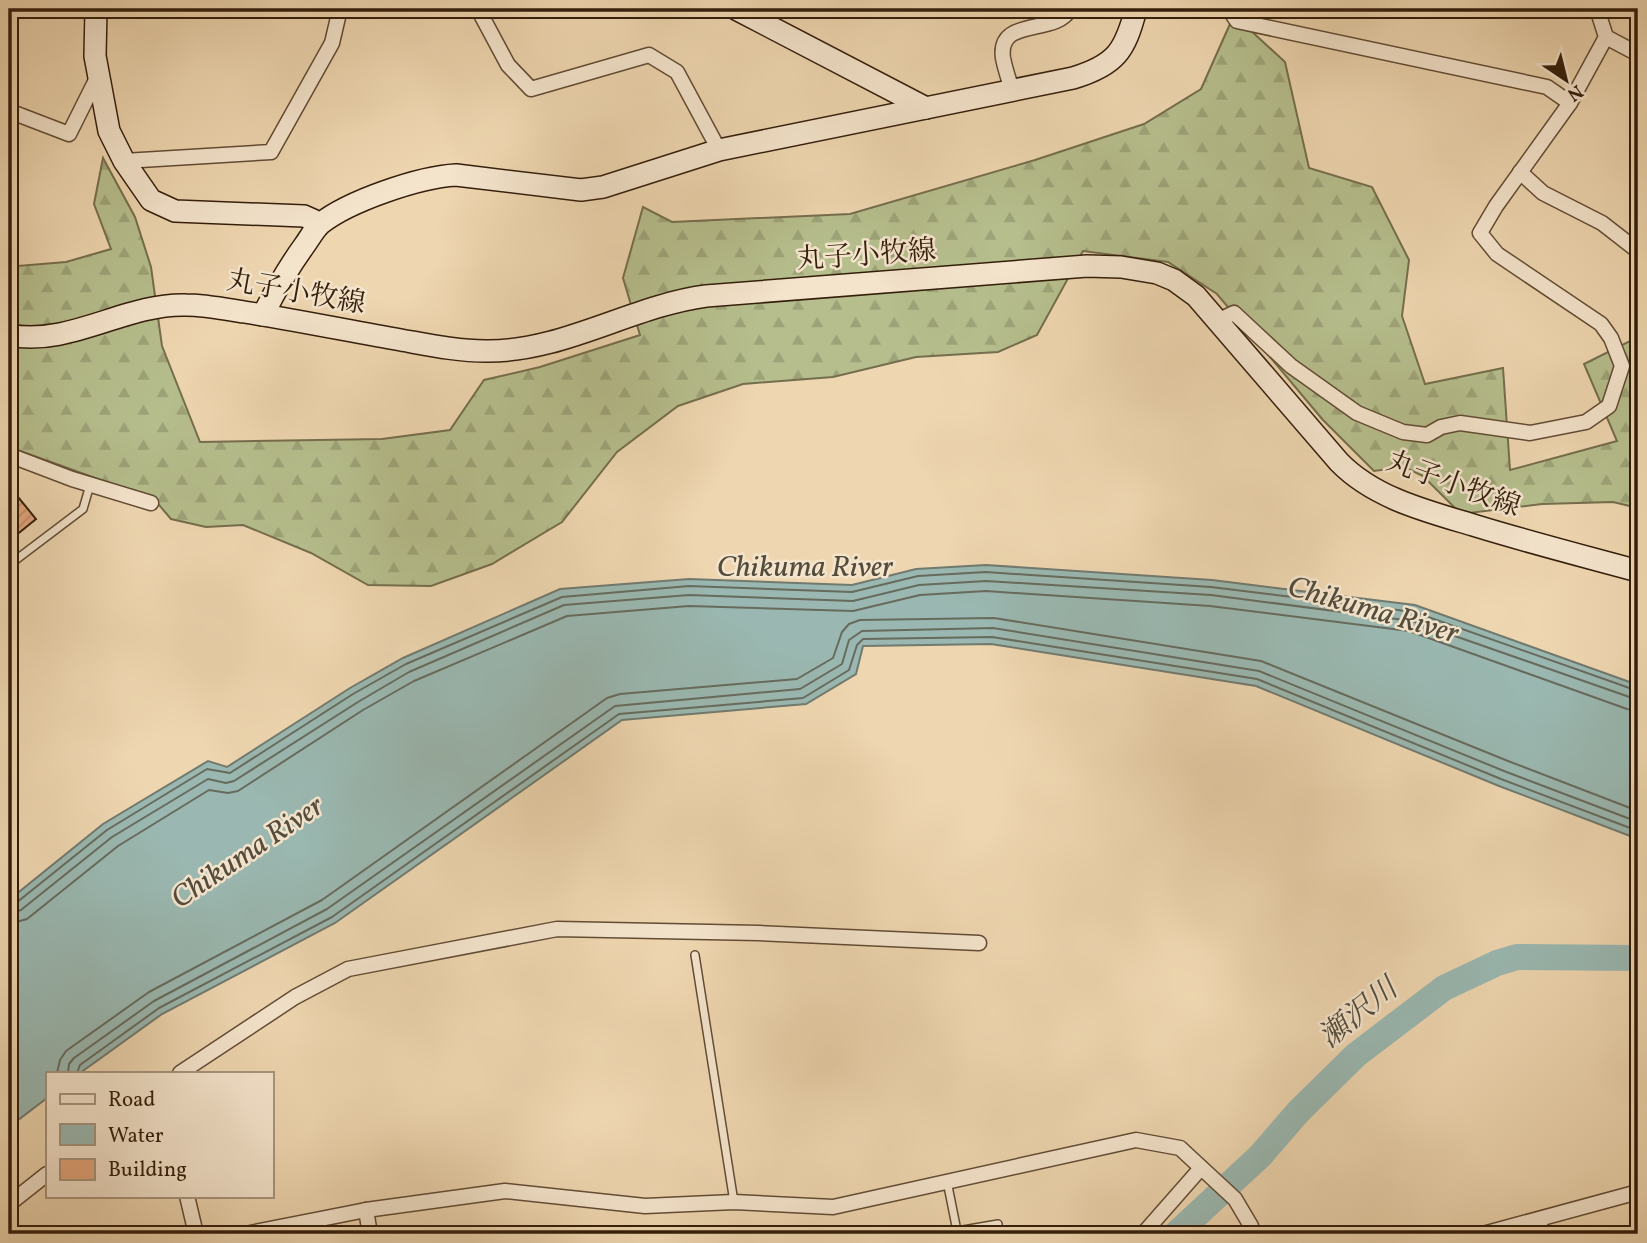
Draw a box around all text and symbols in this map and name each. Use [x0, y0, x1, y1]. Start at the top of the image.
north arrow [1532, 46, 1602, 116]
text: N [1561, 78, 1588, 107]
street label: 丸子小牧線 [795, 232, 937, 280]
street label: 丸子小牧線 [224, 262, 368, 324]
street label: 丸子小牧線 [1381, 443, 1525, 527]
water label: Chikuma River [717, 547, 894, 589]
water label: Chikuma River [1282, 566, 1464, 656]
water label: Chikuma River [163, 786, 334, 920]
water label: 瀬沢川 [1311, 967, 1410, 1059]
legend [46, 1072, 273, 1198]
text: Road [108, 1086, 155, 1115]
text: Water [108, 1122, 164, 1151]
text: Building [108, 1156, 187, 1185]

